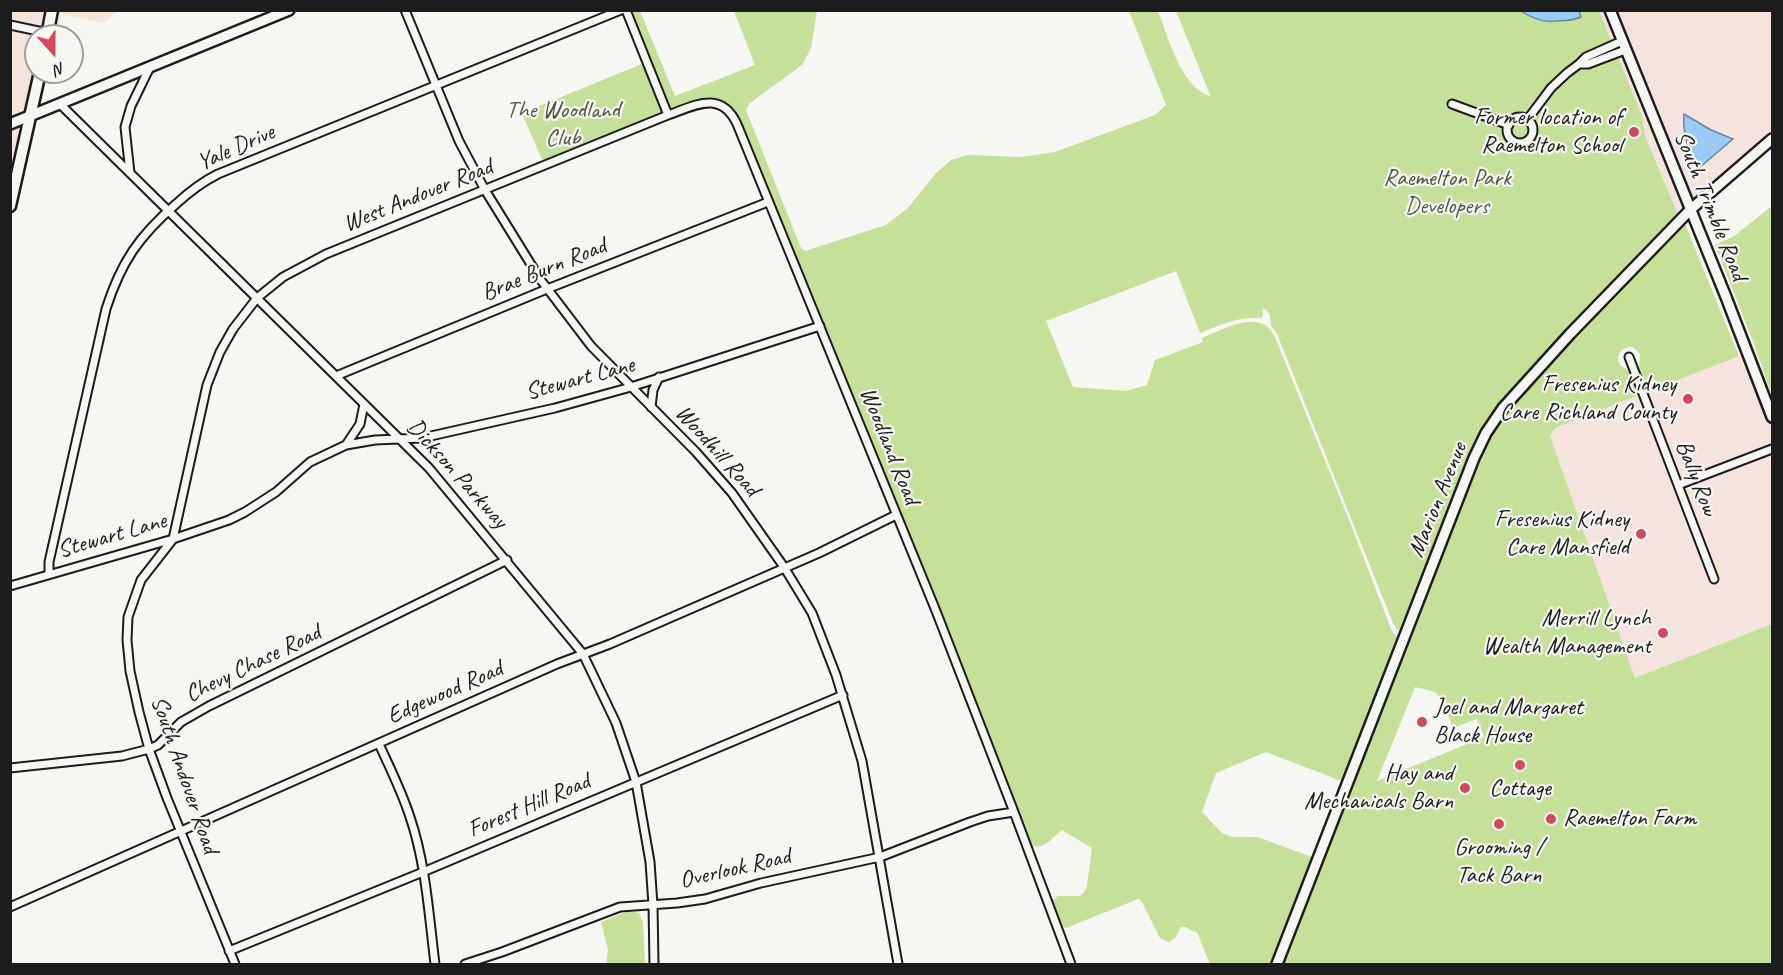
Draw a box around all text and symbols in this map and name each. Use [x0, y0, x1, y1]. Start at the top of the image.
north arrow [24, 24, 84, 84]
text: N [52, 58, 68, 80]
park label: The Woodland Club [506, 97, 620, 153]
place label: Former location of Raemelton School [1474, 104, 1622, 160]
street label: Yale Drive [193, 118, 279, 178]
marker: Former location of Raemelton School [1627, 125, 1641, 139]
street label: South Trimble Road [1667, 127, 1753, 285]
street label: West Andover Road [339, 153, 497, 239]
park label: Raemelton Park Developers [1383, 165, 1511, 221]
street label: Brae Burn Road [477, 232, 611, 308]
street label: Stewart Lane [522, 351, 638, 407]
place label: Fresenius Kidney Care Richland County [1500, 371, 1676, 427]
street label: Woodland Road [852, 383, 926, 509]
marker: Fresenius Kidney Care Richland County [1681, 392, 1695, 406]
street label: Woodhill Road [668, 399, 766, 503]
street label: Dickson Parkway [400, 413, 514, 535]
street label: Bally Row [1669, 436, 1723, 520]
street label: Marion Avenue [1402, 438, 1474, 562]
place label: Fresenius Kidney Care Mansfield [1495, 506, 1629, 562]
street label: Stewart Lane [54, 507, 170, 565]
marker: Fresenius Kidney Care Mansfield [1634, 527, 1648, 541]
place label: Merrill Lynch Wealth Management [1483, 605, 1651, 661]
street label: Chevy Chase Road [181, 619, 325, 709]
marker: Merrill Lynch Wealth Management [1656, 626, 1670, 640]
street label: Edgewood Road [383, 655, 507, 731]
street label: South Andover Road [144, 693, 224, 857]
place label: Joel and Margaret Black House [1434, 694, 1583, 750]
marker: Joel and Margaret Black House [1415, 715, 1429, 729]
marker: Cottage [1513, 758, 1527, 772]
place label: Hay and Mechanicals Barn [1304, 760, 1453, 816]
street label: Forest Hill Road [464, 767, 594, 845]
place label: Cottage [1489, 775, 1551, 803]
marker: Hay and Mechanicals Barn [1458, 781, 1472, 795]
place label: Raemelton Farm [1563, 805, 1696, 833]
marker: Raemelton Farm [1544, 812, 1558, 826]
marker: Grooming / Tack Barn [1492, 817, 1506, 831]
place label: Grooming / Tack Barn [1454, 834, 1544, 890]
street label: Overlook Road [677, 842, 793, 896]

